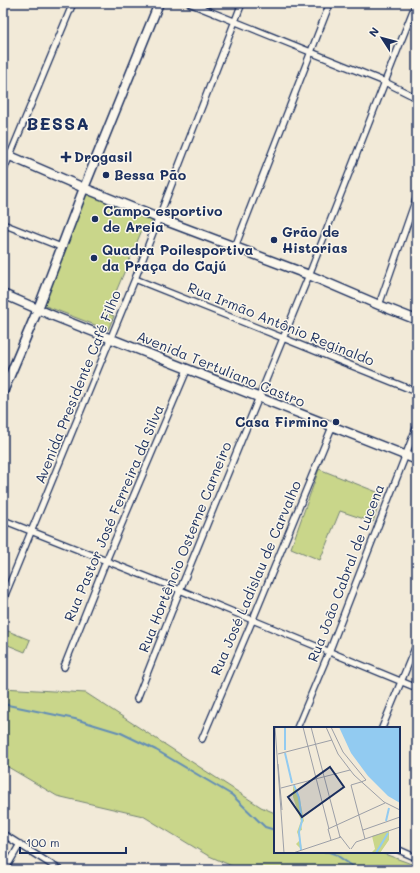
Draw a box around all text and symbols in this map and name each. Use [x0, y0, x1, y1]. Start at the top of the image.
north arrow [362, 18, 402, 58]
text: N [365, 24, 382, 40]
district label: BESSA [26, 111, 90, 135]
place label: Drogasil [74, 147, 132, 166]
marker: Drogasil [61, 152, 71, 162]
place label: Bessa Pão [114, 165, 187, 184]
marker: Bessa Pão [101, 170, 111, 180]
place label: Campo esportivo de Areia [103, 201, 223, 236]
marker: Campo esportivo de Areia [90, 214, 100, 224]
place label: Grão de Historias [282, 222, 347, 257]
marker: Grão de Historias [269, 235, 279, 245]
place label: Quadra Poilesportiva da Praça do Cajú [102, 240, 254, 275]
marker: Quadra Poilesportiva da Praça do Cajú [89, 253, 99, 263]
street label: Rua Irmão Antônio Reginaldo [185, 277, 377, 370]
street label: Avenida Presidente Café Filho [30, 287, 125, 486]
street label: Avenida Tertuliano Castro [134, 326, 308, 411]
street label: Rua Pastor José Ferreira da Silva [59, 402, 168, 624]
place label: Casa Firmino [235, 412, 328, 431]
marker: Casa Firmino [331, 417, 341, 427]
street label: Rua Hortêncio Osterne Carneiro [133, 439, 236, 655]
street label: Rua José Ladislau de Carvalho [206, 478, 305, 678]
street label: Rua João Cabral de Lucena [303, 481, 388, 665]
inset map [274, 727, 400, 853]
scale bar [20, 829, 126, 855]
text: 100 m [26, 834, 60, 850]

